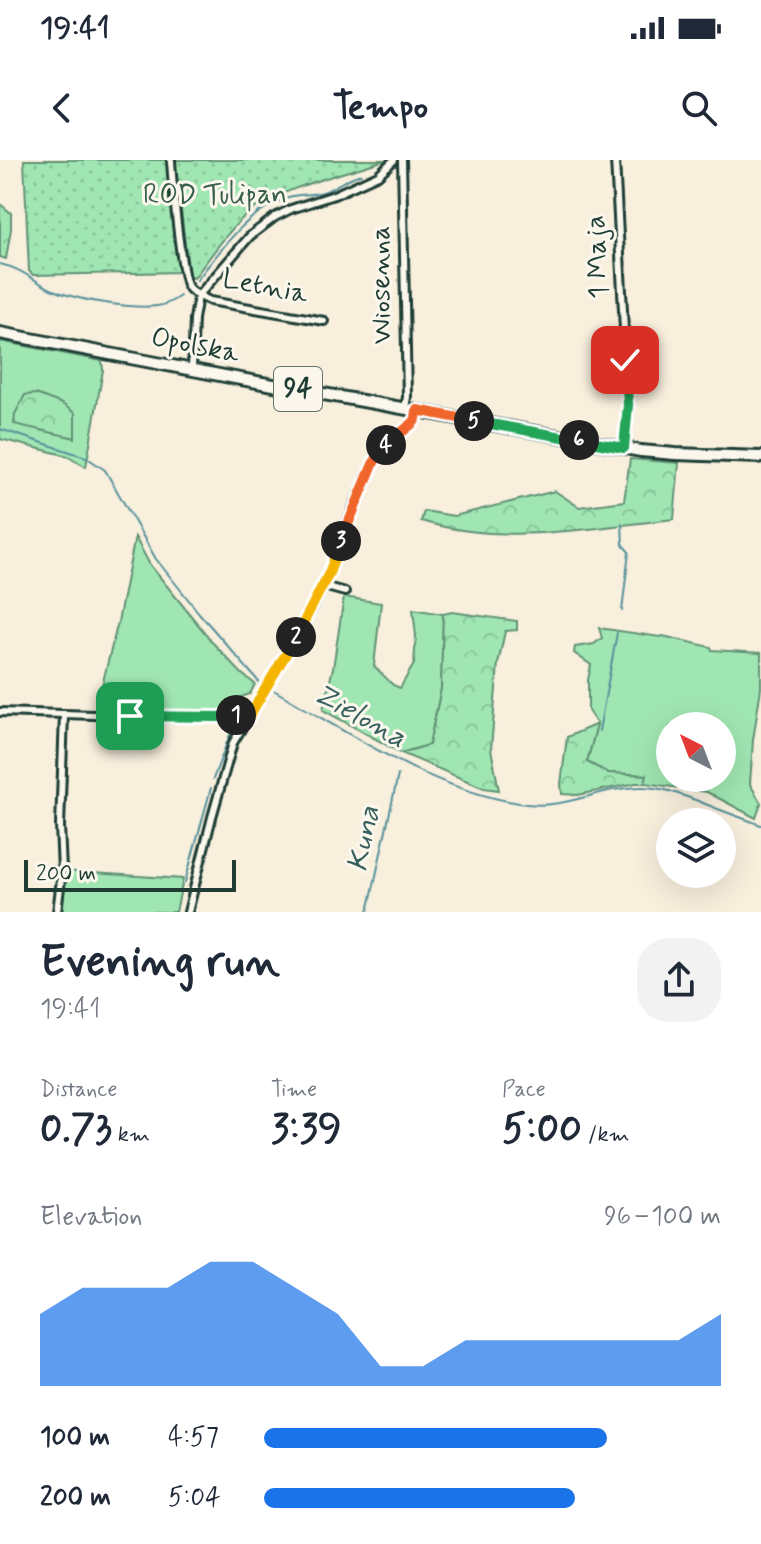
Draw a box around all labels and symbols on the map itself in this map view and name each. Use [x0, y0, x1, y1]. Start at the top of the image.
park label: ROD Tulipan [143, 177, 287, 214]
street label: 1 Maja [577, 214, 619, 300]
street label: Wiosenna [362, 225, 402, 345]
street label: Letnia [219, 261, 311, 313]
street label: Opolska [148, 319, 242, 373]
pin [591, 326, 659, 394]
road number: 94 [274, 367, 322, 411]
pin: 5 [454, 401, 494, 441]
pin: 6 [559, 420, 599, 460]
pin: 4 [366, 425, 406, 465]
pin: 3 [321, 521, 361, 561]
pin: 2 [276, 617, 316, 657]
water label: Zielona [306, 675, 414, 757]
pin [96, 682, 164, 750]
pin: 1 [216, 695, 256, 735]
north arrow [656, 712, 736, 792]
water label: Kuna [338, 802, 390, 875]
scale bar [24, 856, 236, 892]

